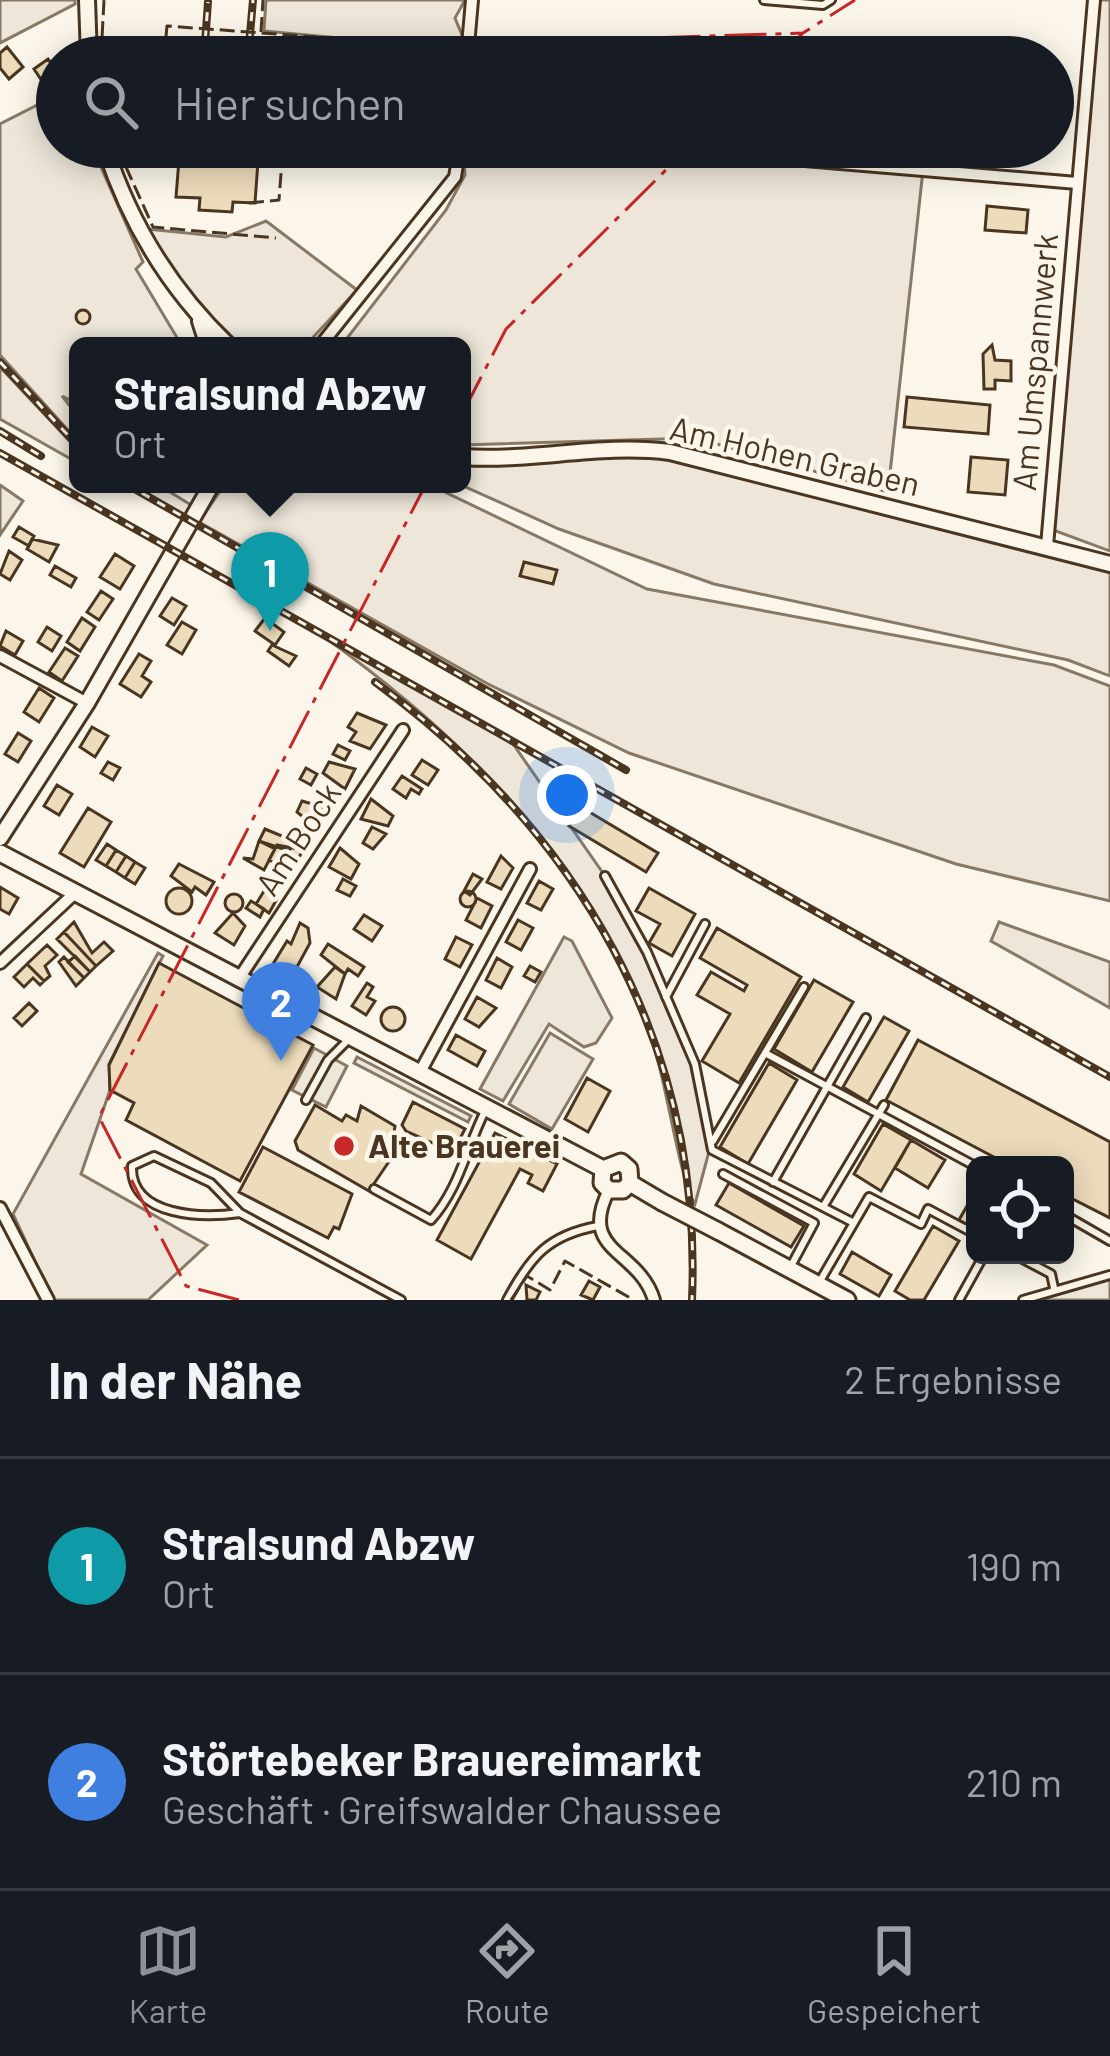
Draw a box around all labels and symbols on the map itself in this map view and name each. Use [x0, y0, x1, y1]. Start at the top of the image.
street label: Am Umspannwerk [1003, 232, 1065, 492]
street label: Am Hohen Graben [666, 407, 924, 503]
pin: 1 [231, 532, 309, 631]
your location [537, 765, 597, 825]
street label: Am Bock [246, 775, 348, 902]
pin: 2 [242, 962, 320, 1061]
place label: Alte Brauerei [368, 1125, 560, 1165]
marker: Alte Brauerei [331, 1133, 357, 1159]

